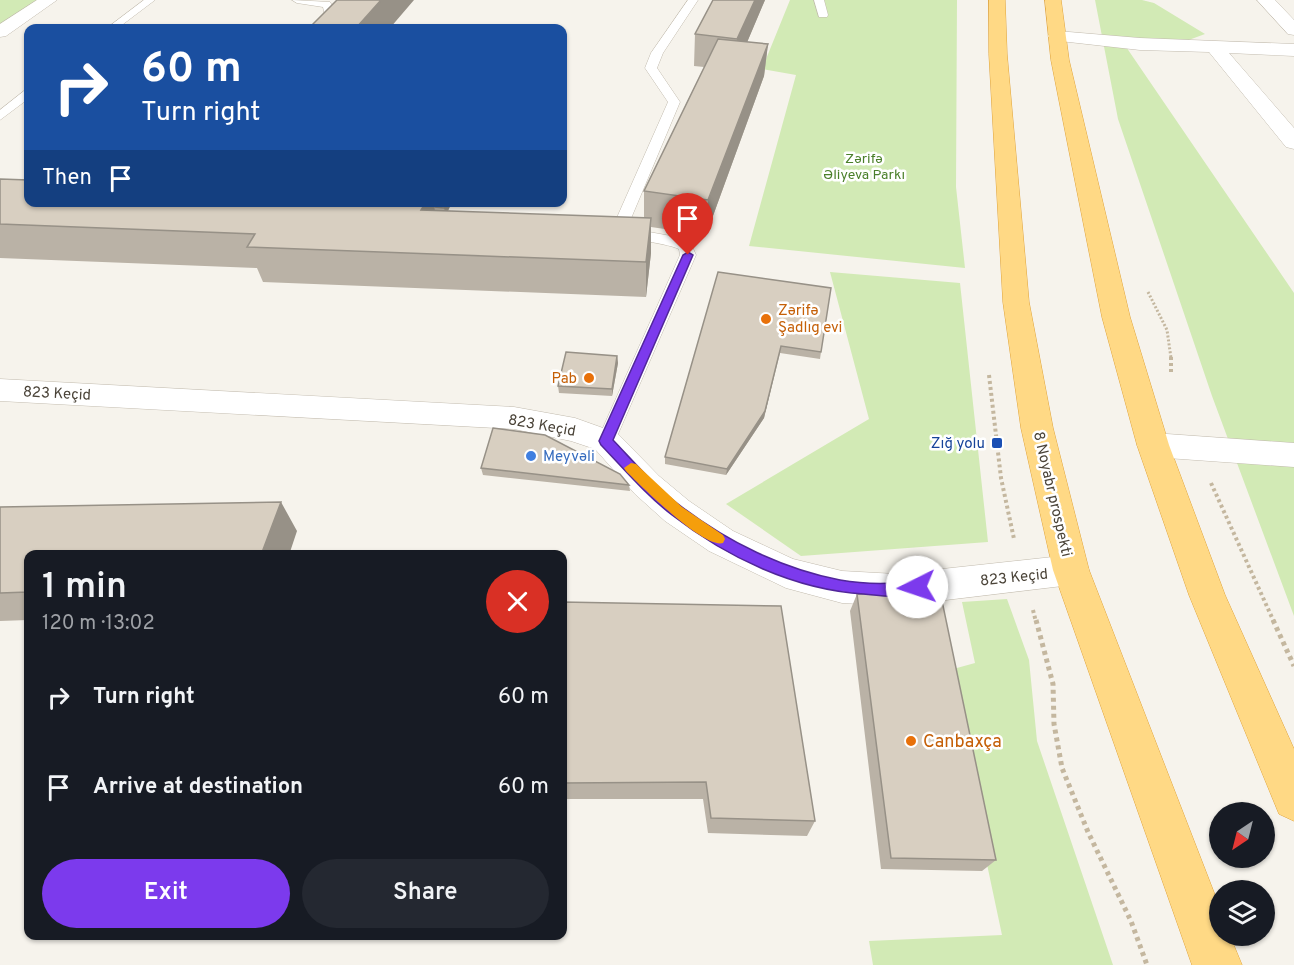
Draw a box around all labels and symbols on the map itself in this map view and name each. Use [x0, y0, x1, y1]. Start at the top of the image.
park label: Zərifə Əliyeva Parkı [823, 151, 905, 184]
pin [662, 193, 713, 255]
place label: Zərifə Şadlıg evi [778, 302, 842, 338]
marker: Zərifə Şadlıg evi [759, 312, 773, 326]
place label: Pab [552, 370, 577, 389]
marker: Pab [582, 371, 596, 385]
street label: 823 Keçid [22, 383, 91, 406]
street label: 823 Keçid [506, 411, 577, 442]
street label: 8 Noyabr prospekti [1028, 430, 1075, 559]
place label: Zığ yolu [931, 435, 985, 454]
marker: Zığ yolu [990, 436, 1004, 450]
place label: Meyvəli [543, 448, 595, 467]
marker: Meyvəli [524, 449, 538, 463]
position arrow [885, 555, 949, 619]
street label: 823 Keçid [979, 565, 1049, 592]
place label: Canbaxça [923, 731, 1002, 754]
marker: Canbaxça [904, 734, 918, 748]
north arrow [1209, 802, 1275, 868]

